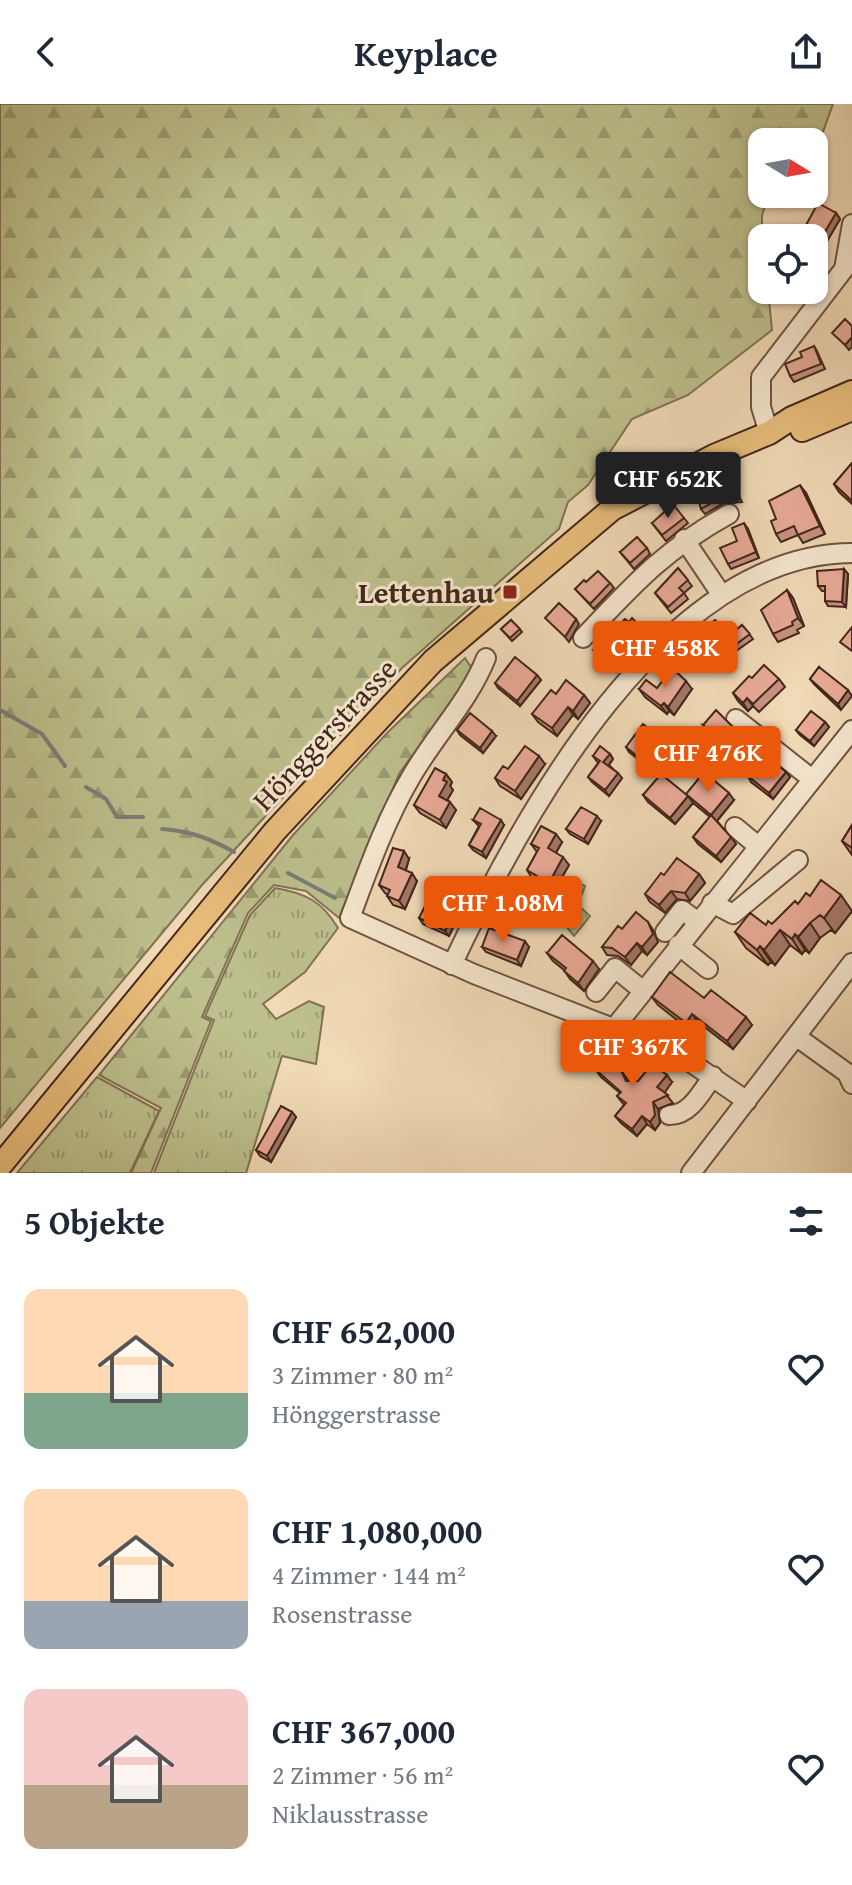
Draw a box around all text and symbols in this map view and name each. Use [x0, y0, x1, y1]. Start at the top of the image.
text: Keyplace [354, 26, 498, 79]
icon: back [24, 30, 68, 74]
icon: share [784, 30, 828, 74]
north arrow [748, 128, 828, 208]
map controls [748, 128, 828, 304]
button: locate [748, 224, 828, 304]
pin: CHF 652K [585, 452, 751, 520]
text: CHF 652K [614, 458, 722, 497]
place label: Lettenhau [358, 570, 495, 614]
marker: Lettenhau [501, 583, 519, 601]
pin: CHF 458K [582, 621, 748, 689]
text: CHF 458K [611, 627, 719, 666]
street label: Hönggerstrasse [241, 648, 407, 820]
pin: CHF 476K [625, 726, 791, 794]
text: CHF 476K [654, 732, 762, 771]
pin: CHF 1.08M [411, 876, 595, 944]
text: CHF 1.08M [442, 882, 564, 921]
pin: CHF 367K [550, 1020, 716, 1088]
text: CHF 367K [579, 1026, 687, 1065]
text: 5 Objekte [24, 1197, 165, 1246]
icon: filters [784, 1199, 828, 1243]
text: CHF 652,000 [272, 1306, 455, 1355]
icon: home [88, 1321, 184, 1417]
icon: heart [784, 1347, 828, 1391]
text: 3 Zimmer · 80 m² [272, 1355, 453, 1394]
text: Hönggerstrasse [272, 1394, 441, 1433]
text: CHF 1,080,000 [272, 1506, 482, 1555]
icon: home [88, 1521, 184, 1617]
icon: heart [784, 1547, 828, 1591]
text: 4 Zimmer · 144 m² [272, 1555, 466, 1594]
text: Rosenstrasse [272, 1594, 412, 1633]
text: CHF 367,000 [272, 1706, 455, 1755]
icon: home [88, 1721, 184, 1817]
icon: heart [784, 1747, 828, 1791]
text: 2 Zimmer · 56 m² [272, 1755, 453, 1794]
text: Niklausstrasse [272, 1794, 429, 1833]

